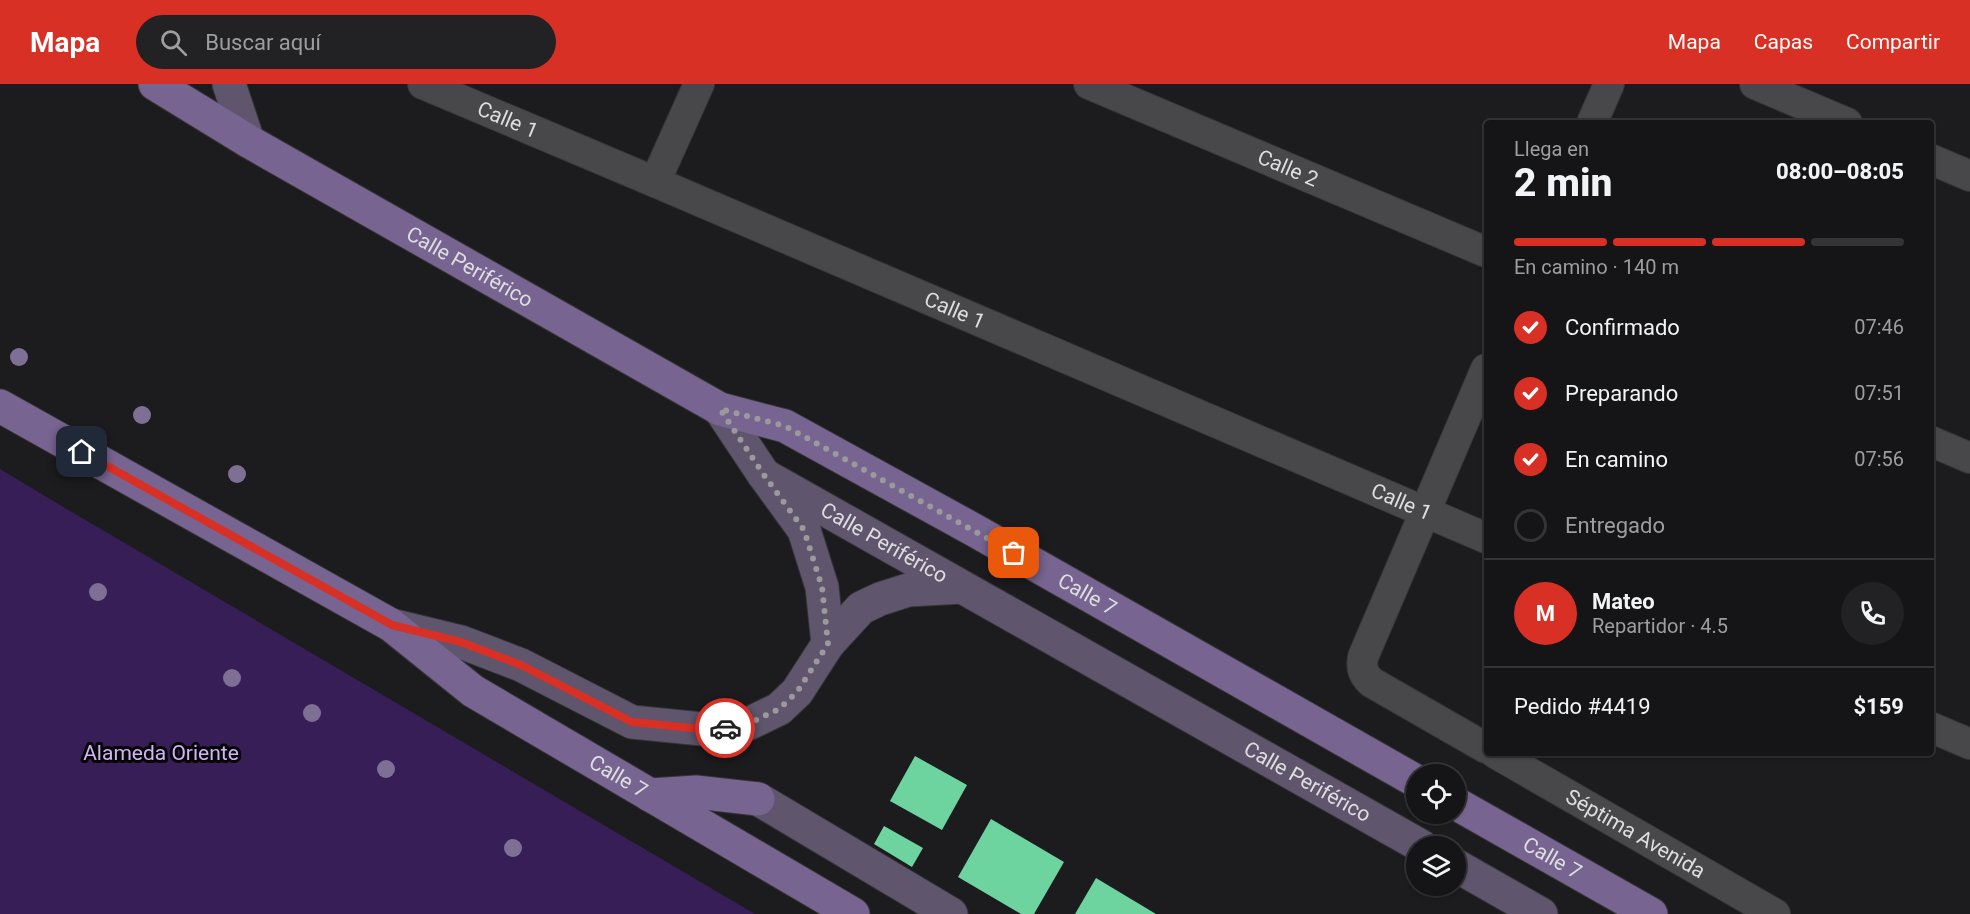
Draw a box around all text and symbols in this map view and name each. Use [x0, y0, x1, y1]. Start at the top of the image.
search box [136, 15, 556, 69]
text: Mapa [30, 26, 100, 59]
icon: search [157, 26, 190, 59]
text: Buscar aquí [205, 30, 321, 55]
text: Mapa [1668, 30, 1721, 54]
text: Capas [1754, 30, 1813, 54]
text: Compartir [1846, 30, 1940, 54]
street label: Calle 1 [474, 96, 542, 143]
text: Llega en [1514, 137, 1589, 161]
street label: Calle 2 [1254, 145, 1322, 192]
text: 08:00–08:05 [1776, 159, 1904, 184]
text: 2 min [1514, 160, 1612, 206]
street label: Calle Periférico [402, 221, 537, 312]
text: En camino · 140 m [1514, 255, 1679, 279]
street label: Calle 1 [921, 287, 989, 334]
icon: check [1514, 311, 1547, 344]
text: Confirmado [1565, 315, 1680, 340]
text: 07:46 [1854, 315, 1904, 339]
icon: check [1514, 377, 1547, 410]
text: Preparando [1565, 381, 1678, 406]
text: 07:51 [1854, 381, 1904, 405]
pin [56, 426, 107, 477]
icon: home [65, 435, 98, 468]
icon: check [1514, 443, 1547, 476]
text: En camino [1565, 447, 1668, 472]
text: 07:56 [1854, 447, 1904, 471]
street label: Calle 1 [1368, 478, 1435, 525]
street label: Calle Periférico [817, 498, 952, 588]
text: Entregado [1565, 513, 1665, 538]
pin [988, 527, 1039, 578]
icon: bag [997, 536, 1030, 569]
street label: Calle 7 [1054, 568, 1121, 620]
button: phone [1841, 582, 1904, 645]
text: Mateo [1592, 589, 1655, 614]
text: M [1536, 601, 1555, 626]
text: Repartidor · 4.5 [1592, 614, 1728, 638]
text: Pedido #4419 [1514, 694, 1651, 719]
text: $159 [1854, 694, 1904, 719]
courier [695, 698, 755, 758]
icon: car [709, 712, 742, 745]
street label: Calle Periférico [1240, 737, 1375, 827]
park label: Alameda Oriente [83, 741, 239, 765]
street label: Calle 7 [585, 750, 652, 803]
map controls [1406, 764, 1466, 896]
button: locate [1406, 764, 1466, 824]
street label: Séptima Avenida [1561, 784, 1709, 883]
street label: Calle 7 [1519, 832, 1586, 884]
button: layers [1406, 836, 1466, 896]

